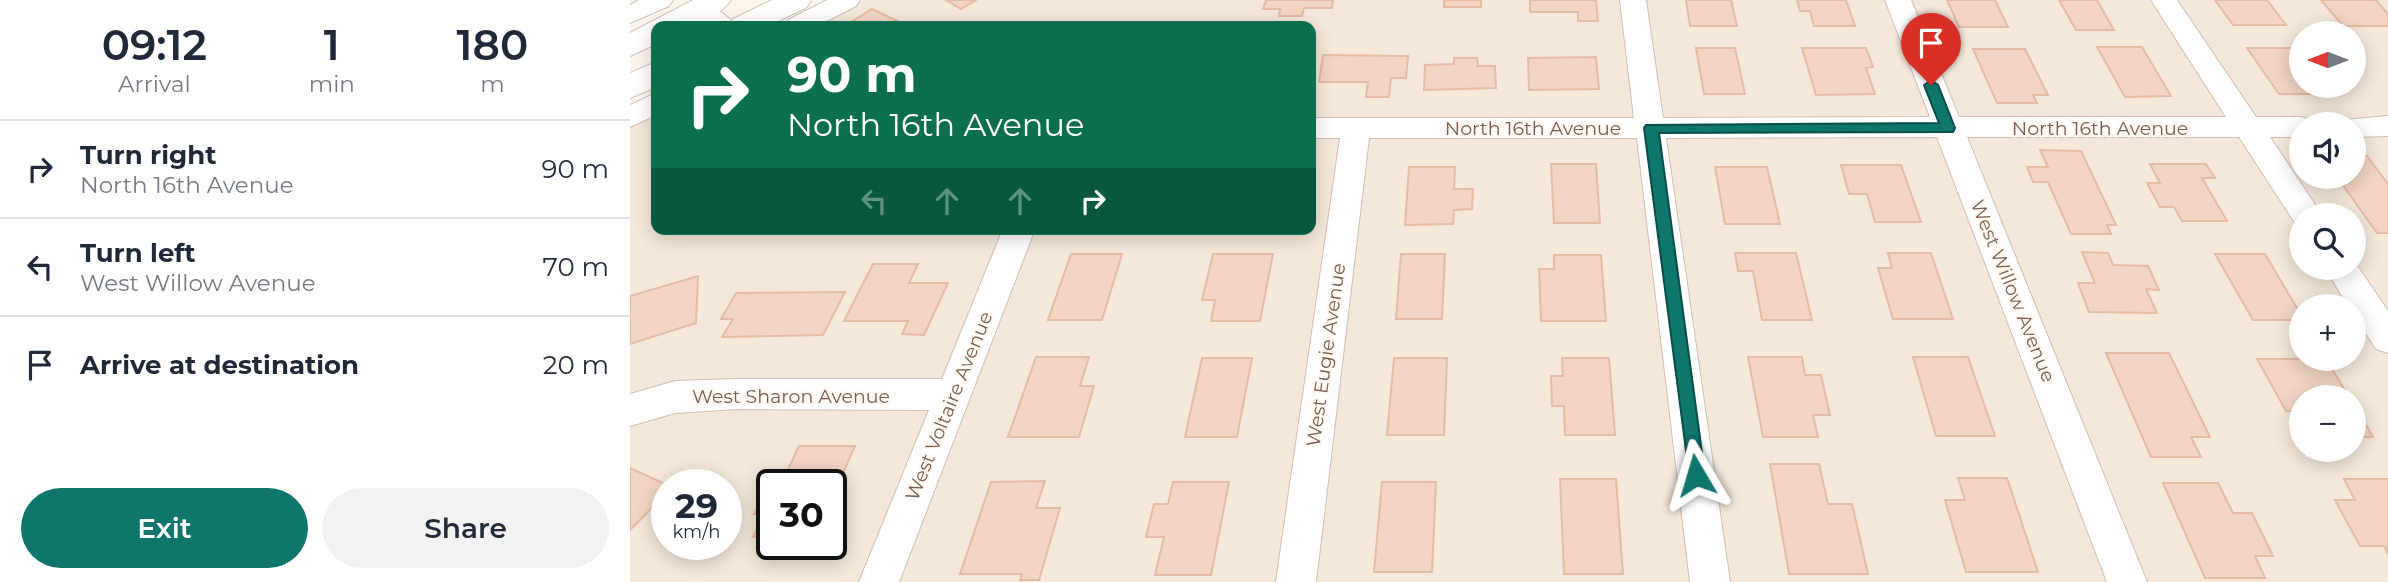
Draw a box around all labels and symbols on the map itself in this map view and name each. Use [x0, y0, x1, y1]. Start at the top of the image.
pin [1901, 13, 1961, 85]
north arrow [2289, 21, 2366, 98]
street label: North 16th Avenue [1445, 117, 1621, 140]
street label: North 16th Avenue [2012, 117, 2188, 140]
street label: West Willow Avenue [1966, 196, 2060, 386]
street label: West Eugie Avenue [1302, 262, 1350, 448]
street label: West Voltaire Avenue [901, 308, 997, 504]
street label: West Sharon Avenue [692, 385, 890, 408]
position arrow [1659, 438, 1733, 512]
speed limit sign: 30 [756, 469, 847, 560]

